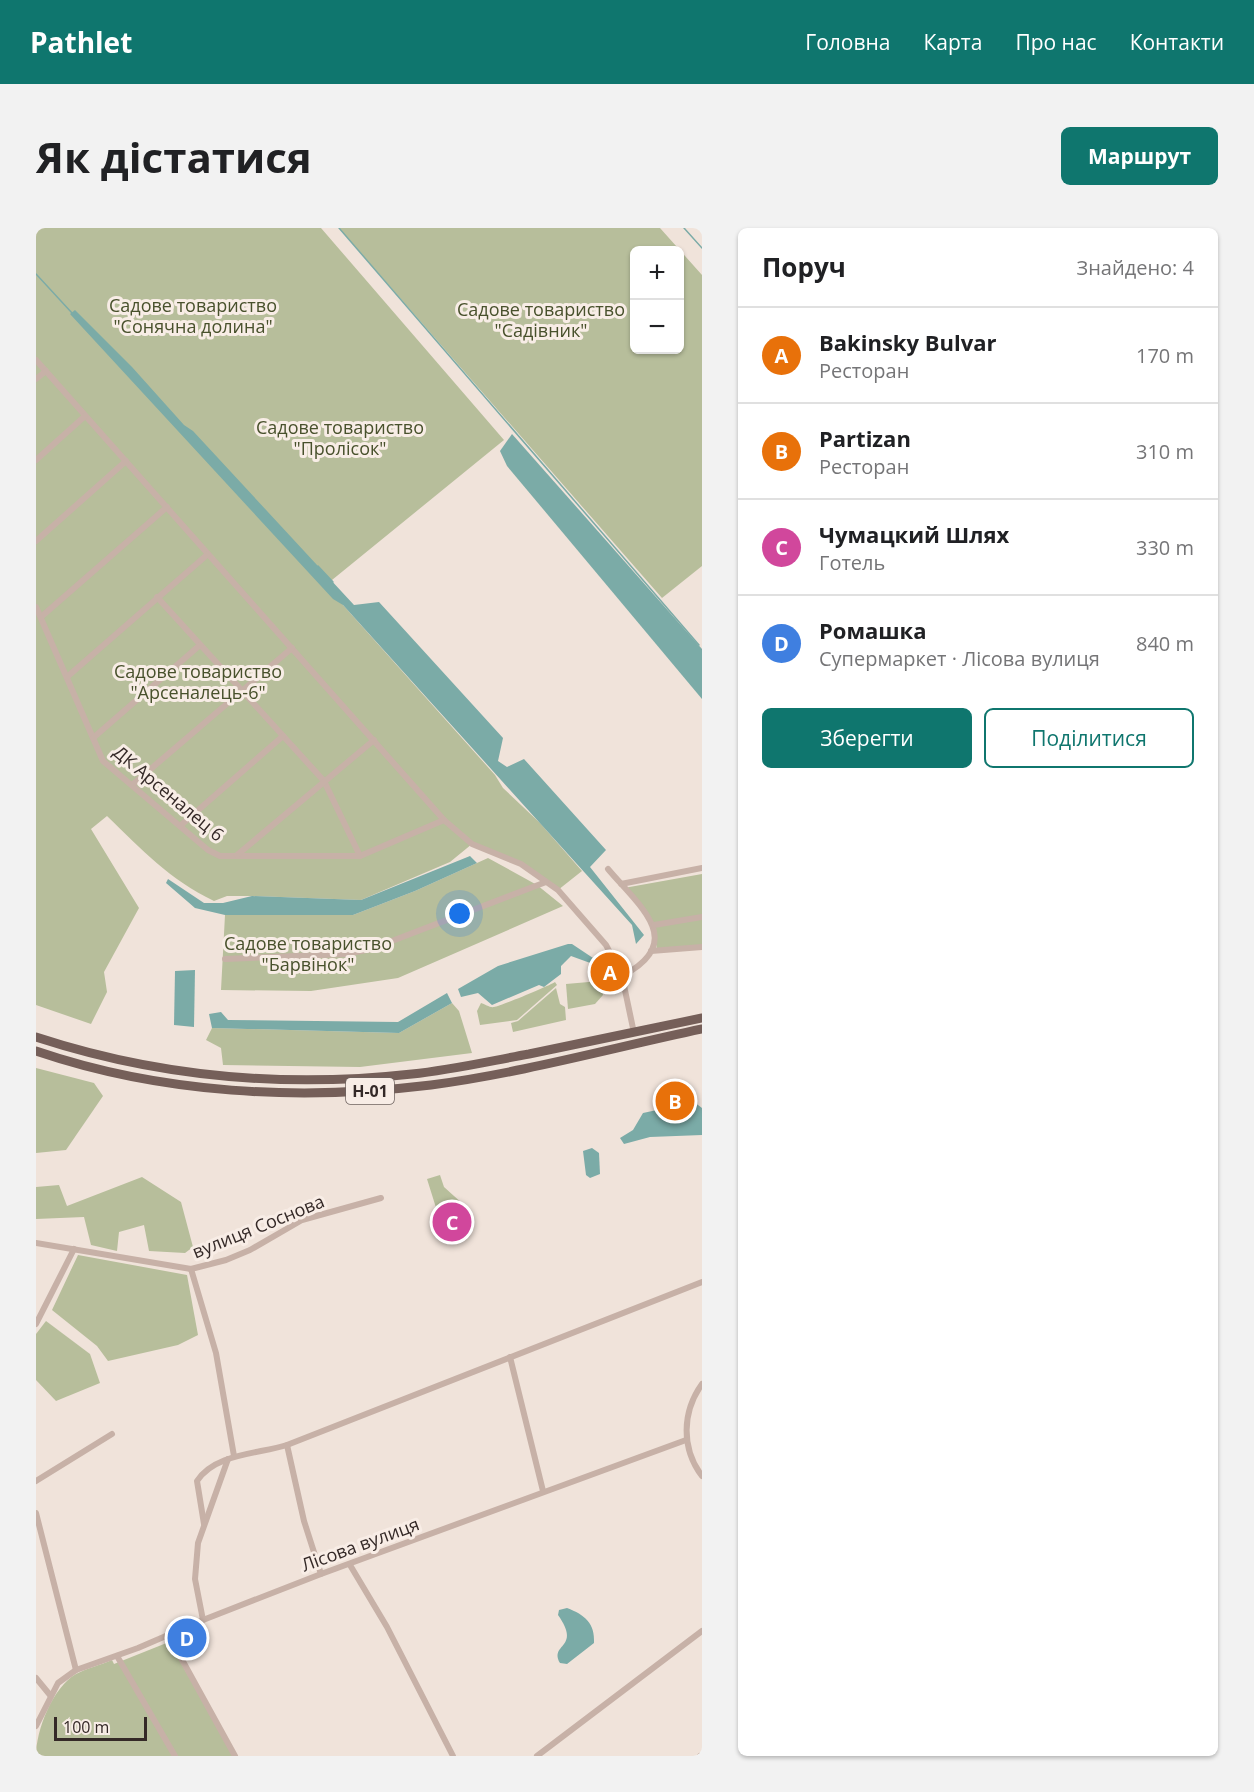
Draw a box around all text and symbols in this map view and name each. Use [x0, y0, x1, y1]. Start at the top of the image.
text: Pathlet [30, 23, 132, 61]
text: Головна [805, 28, 890, 56]
text: Карта [923, 28, 982, 56]
text: Про нас [1015, 28, 1097, 56]
text: Контакти [1130, 28, 1224, 56]
button: Маршрут [1061, 127, 1218, 185]
text: Як дістатися [36, 128, 312, 185]
map controls [630, 246, 684, 354]
button: + [630, 246, 684, 300]
text: Поруч [762, 249, 846, 285]
text: Знайдено: 4 [1077, 254, 1194, 281]
park label: Садове товариство "Сонячна долина" [109, 293, 277, 338]
park label: Садове товариство "Садівник" [457, 297, 625, 342]
button: − [630, 300, 684, 354]
text: Bakinsky Bulvar [819, 327, 996, 357]
text: A [775, 342, 788, 369]
text: 170 m [1136, 342, 1194, 369]
text: Ресторан [819, 357, 909, 384]
park label: Садове товариство "Пролісок" [256, 415, 424, 460]
text: Partizan [819, 423, 911, 453]
text: B [775, 438, 788, 465]
text: 310 m [1136, 438, 1194, 465]
text: Ресторан [819, 453, 909, 480]
text: Чумацкий Шлях [819, 519, 1009, 549]
text: C [775, 534, 788, 561]
text: 330 m [1136, 534, 1194, 561]
text: Готель [819, 549, 885, 576]
text: Ромашка [819, 615, 927, 645]
text: D [774, 630, 789, 657]
text: 840 m [1136, 630, 1194, 657]
text: Супермаркет · Лісова вулиця [819, 645, 1100, 672]
park label: Садове товариство "Арсеналець-6" [114, 659, 282, 704]
button: Зберегти [762, 708, 972, 768]
button: Поділитися [984, 708, 1194, 768]
street label: ДК Арсеналец 6 [109, 740, 229, 846]
your location [445, 899, 474, 928]
park label: Садове товариство "Барвінок" [224, 931, 392, 976]
pin: A [590, 950, 630, 994]
road number: Н-01 [346, 1078, 394, 1104]
pin: B [656, 1078, 694, 1124]
street label: вулиця Соснова [188, 1189, 328, 1263]
pin: C [432, 1200, 472, 1244]
street label: Лісова вулиця [298, 1512, 422, 1576]
pin: D [168, 1616, 206, 1660]
scale bar [54, 1714, 147, 1742]
text: 100 m [63, 1716, 109, 1738]

